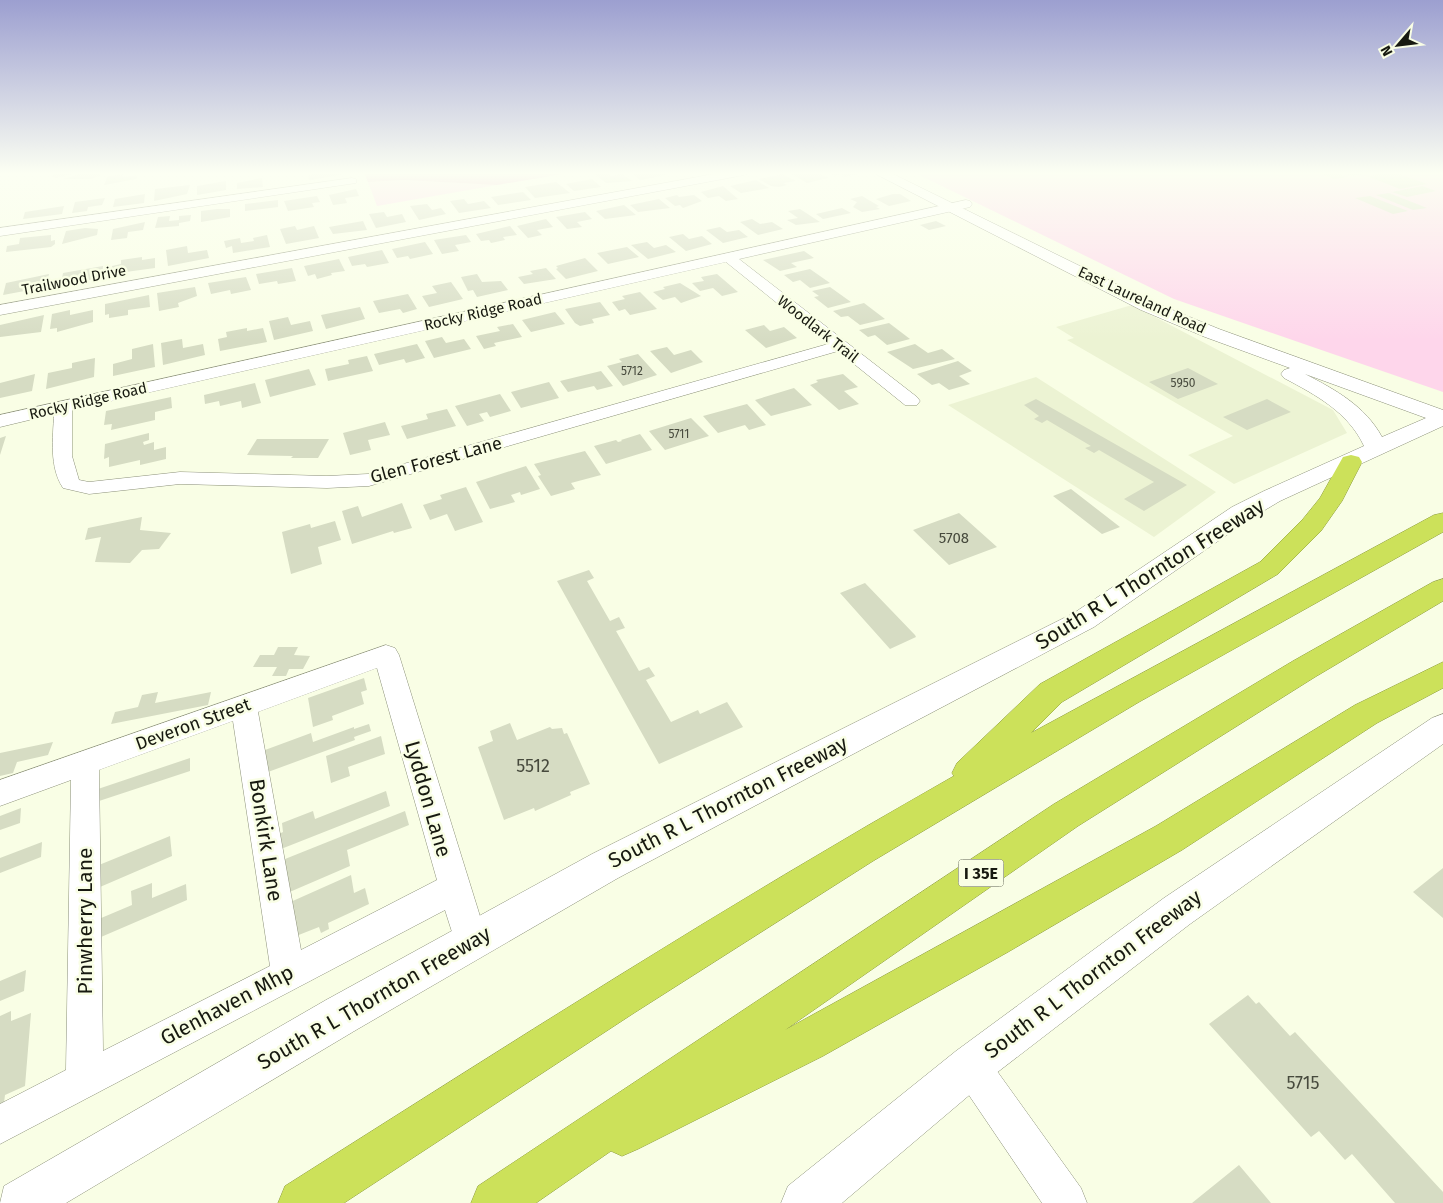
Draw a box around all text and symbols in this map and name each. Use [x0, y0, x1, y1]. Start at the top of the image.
north arrow [1373, 20, 1423, 70]
text: N [1377, 43, 1397, 59]
street label: Trailwood Drive [20, 261, 128, 299]
street label: East Laureland Road [1075, 263, 1209, 337]
street label: Rocky Ridge Road [422, 290, 544, 334]
street label: Woodlark Trail [774, 292, 863, 367]
house number: 5712 [621, 364, 643, 378]
house number: 5950 [1171, 376, 1196, 390]
street label: Rocky Ridge Road [27, 379, 149, 423]
house number: 5711 [668, 427, 690, 441]
street label: Glen Forest Lane [368, 432, 504, 488]
street label: South R L Thornton Freeway [1031, 492, 1270, 655]
house number: 5708 [939, 529, 969, 547]
street label: Deveron Street [132, 693, 254, 755]
street label: South R L Thornton Freeway [604, 730, 853, 874]
street label: Lyddon Lane [399, 738, 457, 860]
house number: 5512 [516, 755, 550, 777]
street label: Bonkirk Lane [243, 777, 289, 903]
street label: Pinwherry Lane [72, 848, 98, 994]
road number: I 35E [958, 860, 1004, 886]
street label: South R L Thornton Freeway [979, 883, 1207, 1064]
street label: South R L Thornton Freeway [253, 920, 496, 1076]
street label: Glenhaven Mhp [156, 959, 298, 1051]
house number: 5715 [1286, 1072, 1320, 1094]

